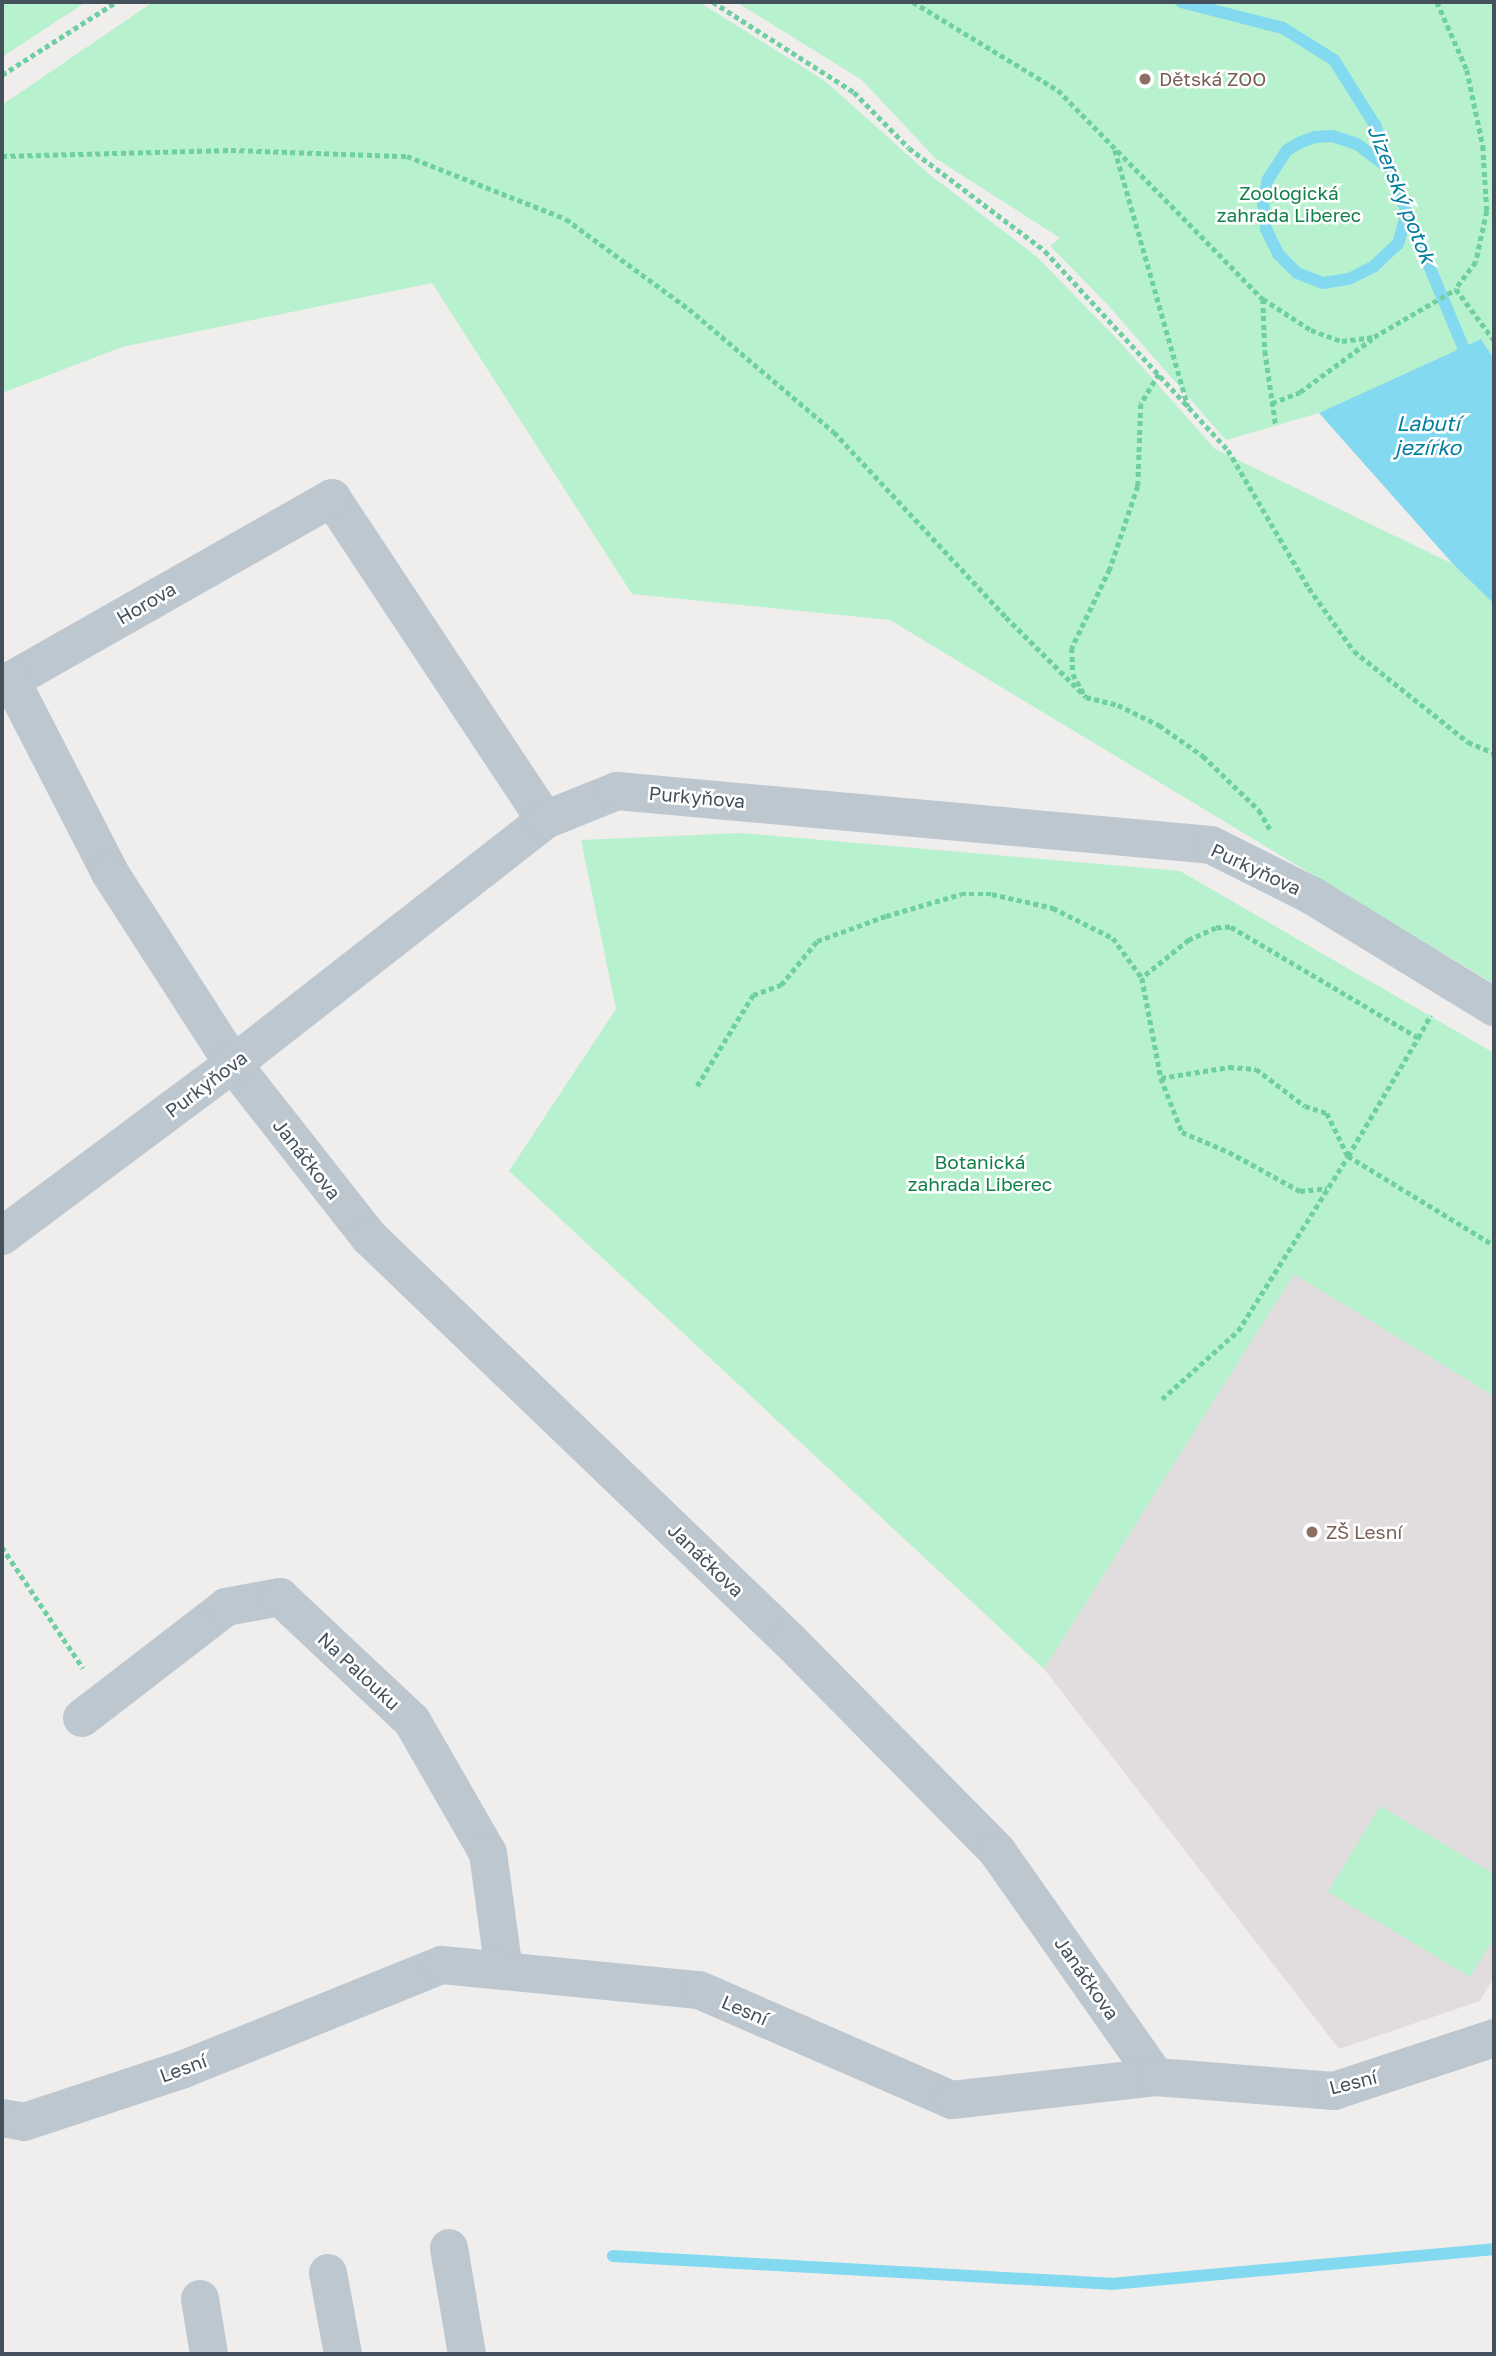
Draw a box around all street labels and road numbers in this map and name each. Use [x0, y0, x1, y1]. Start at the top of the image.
street label: Horova [112, 577, 180, 629]
street label: Purkyňova [648, 781, 746, 813]
street label: Purkyňova [1207, 838, 1305, 900]
street label: Purkyňova [161, 1046, 251, 1122]
street label: Janáčkova [268, 1114, 346, 1204]
street label: Janáčkova [663, 1518, 749, 1602]
street label: Na Palouku [313, 1627, 405, 1715]
street label: Janáčkova [1050, 1932, 1124, 2024]
street label: Lesní [718, 1990, 772, 2030]
street label: Lesní [156, 2049, 210, 2087]
street label: Lesní [1327, 2065, 1379, 2099]

